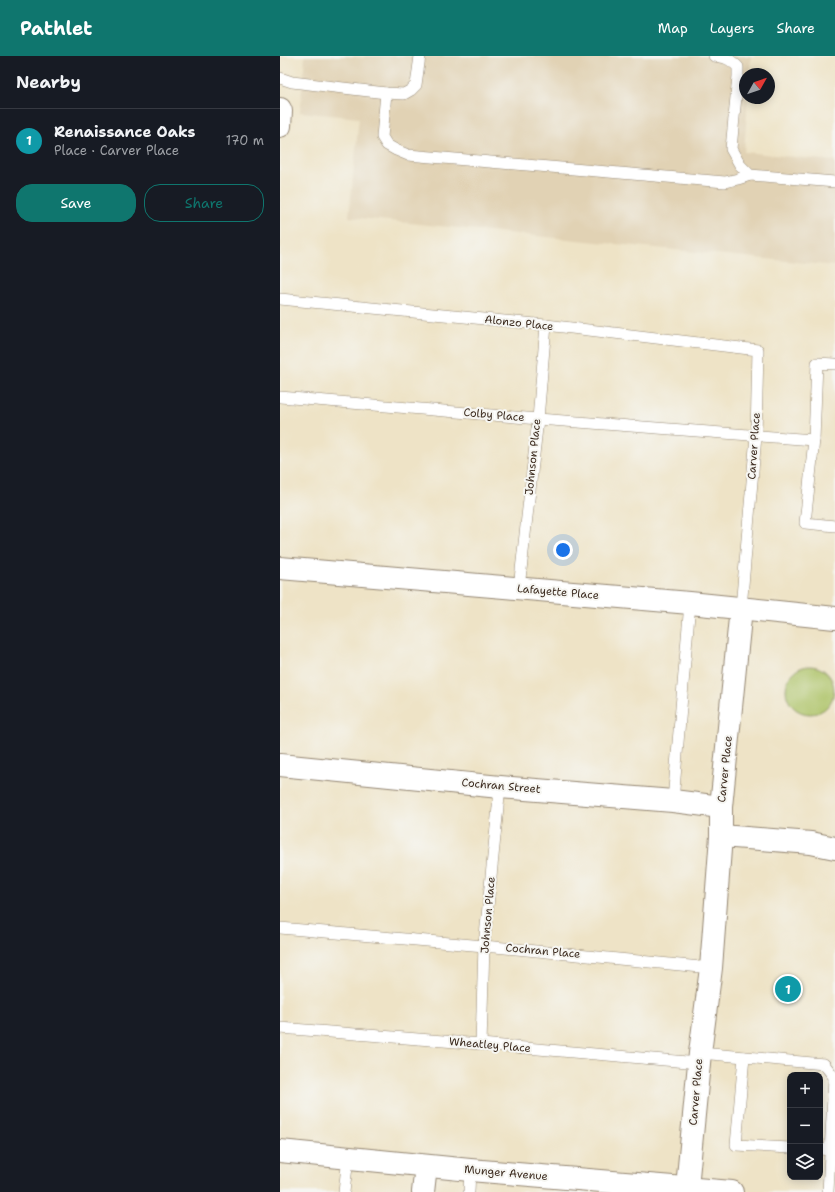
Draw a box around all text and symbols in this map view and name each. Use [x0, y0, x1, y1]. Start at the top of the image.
text: Pathlet [20, 16, 92, 41]
text: Map [658, 19, 688, 37]
text: Layers [710, 19, 754, 37]
text: Share [776, 19, 815, 37]
north arrow [739, 68, 775, 104]
text: Nearby [16, 71, 81, 93]
text: Renaissance Oaks [54, 122, 196, 142]
text: 1 [26, 132, 32, 149]
text: 170 m [226, 132, 264, 149]
text: Place · Carver Place [54, 142, 179, 159]
button: Save [16, 184, 136, 222]
button: Share [144, 184, 264, 222]
street label: Alonzo Place [484, 312, 554, 334]
street label: Colby Place [463, 405, 525, 425]
street label: Carver Place [744, 412, 764, 480]
street label: Johnson Place [522, 418, 544, 496]
your location [553, 540, 573, 560]
street label: Lafayette Place [516, 581, 600, 603]
street label: Carver Place [714, 735, 736, 803]
street label: Cochran Street [461, 775, 541, 797]
street label: Johnson Place [477, 876, 499, 954]
street label: Cochran Place [505, 940, 581, 962]
pin: 1 [775, 974, 801, 1004]
street label: Wheatley Place [448, 1034, 532, 1056]
street label: Carver Place [686, 1058, 706, 1126]
map controls [787, 1072, 823, 1180]
button: + [787, 1072, 823, 1108]
button: − [787, 1108, 823, 1144]
button: layers [787, 1144, 823, 1180]
street label: Munger Avenue [464, 1162, 548, 1184]

